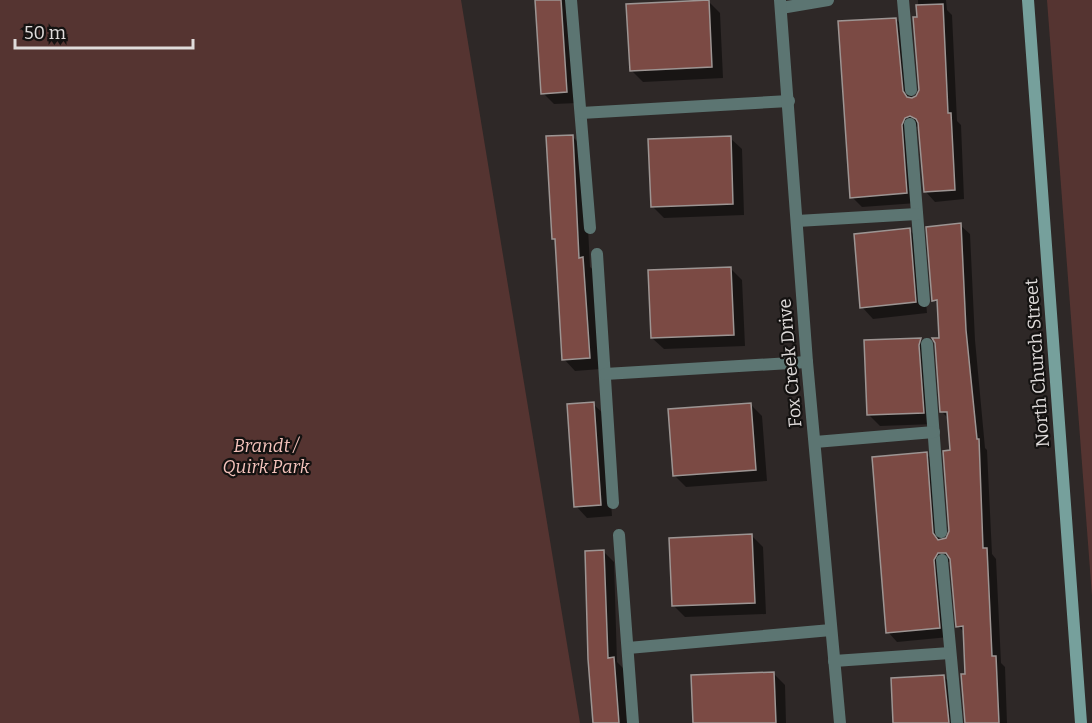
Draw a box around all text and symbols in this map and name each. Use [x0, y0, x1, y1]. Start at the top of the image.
scale bar [15, 12, 194, 50]
text: 50 m [24, 22, 66, 44]
street label: North Church Street [1020, 278, 1054, 448]
street label: Fox Creek Drive [773, 298, 807, 428]
park label: Brandt / Quirk Park [223, 435, 310, 478]

